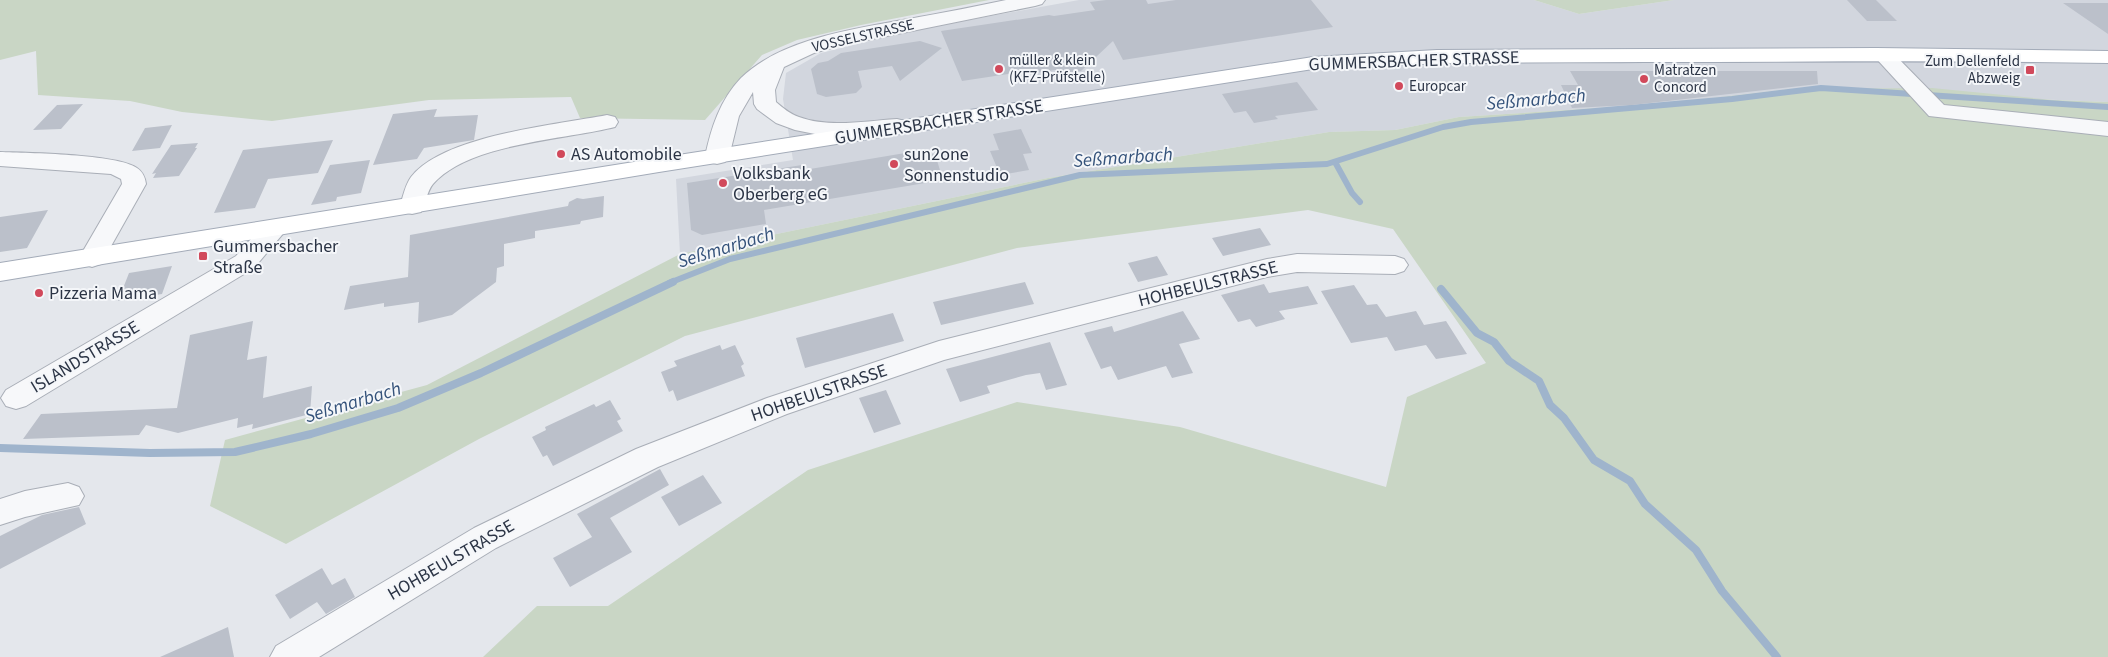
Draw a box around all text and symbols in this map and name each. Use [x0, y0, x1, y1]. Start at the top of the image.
street label: VOSSELSTRASSE [810, 14, 916, 58]
street label: GUMMERSBACHER STRASSE [1308, 45, 1520, 77]
place label: müller & klein (KFZ-Prüfstelle) [1009, 50, 1106, 88]
place label: Zum Dellenfeld Abzweig [1925, 51, 2020, 89]
place label: Matratzen Concord [1654, 60, 1716, 98]
marker: müller & klein (KFZ-Prüfstelle) [993, 63, 1005, 75]
marker: Zum Dellenfeld Abzweig [2024, 64, 2036, 76]
marker: Matratzen Concord [1638, 73, 1650, 85]
place label: Europcar [1409, 76, 1467, 97]
marker: Europcar [1393, 80, 1405, 92]
water label: Seßmarbach [1485, 82, 1587, 118]
street label: GUMMERSBACHER STRASSE [833, 93, 1045, 151]
water label: Seßmarbach [1072, 141, 1174, 175]
place label: AS Automobile [571, 142, 682, 167]
place label: sun2one Sonnenstudio [904, 142, 1009, 188]
marker: AS Automobile [555, 148, 567, 160]
marker: sun2one Sonnenstudio [888, 158, 900, 170]
place label: Volksbank Oberberg eG [733, 161, 828, 207]
marker: Volksbank Oberberg eG [717, 177, 729, 189]
water label: Seßmarbach [674, 221, 778, 275]
place label: Gummersbacher Straße [213, 234, 339, 280]
marker: Gummersbacher Straße [197, 250, 209, 262]
street label: HOHBEULSTRASSE [1136, 255, 1280, 313]
place label: Pizzeria Mama [49, 281, 157, 306]
marker: Pizzeria Mama [33, 287, 45, 299]
street label: ISLANDSTRASSE [26, 315, 144, 399]
street label: HOHBEULSTRASSE [747, 358, 891, 428]
water label: Seßmarbach [301, 376, 405, 430]
street label: HOHBEULSTRASSE [383, 513, 519, 607]

